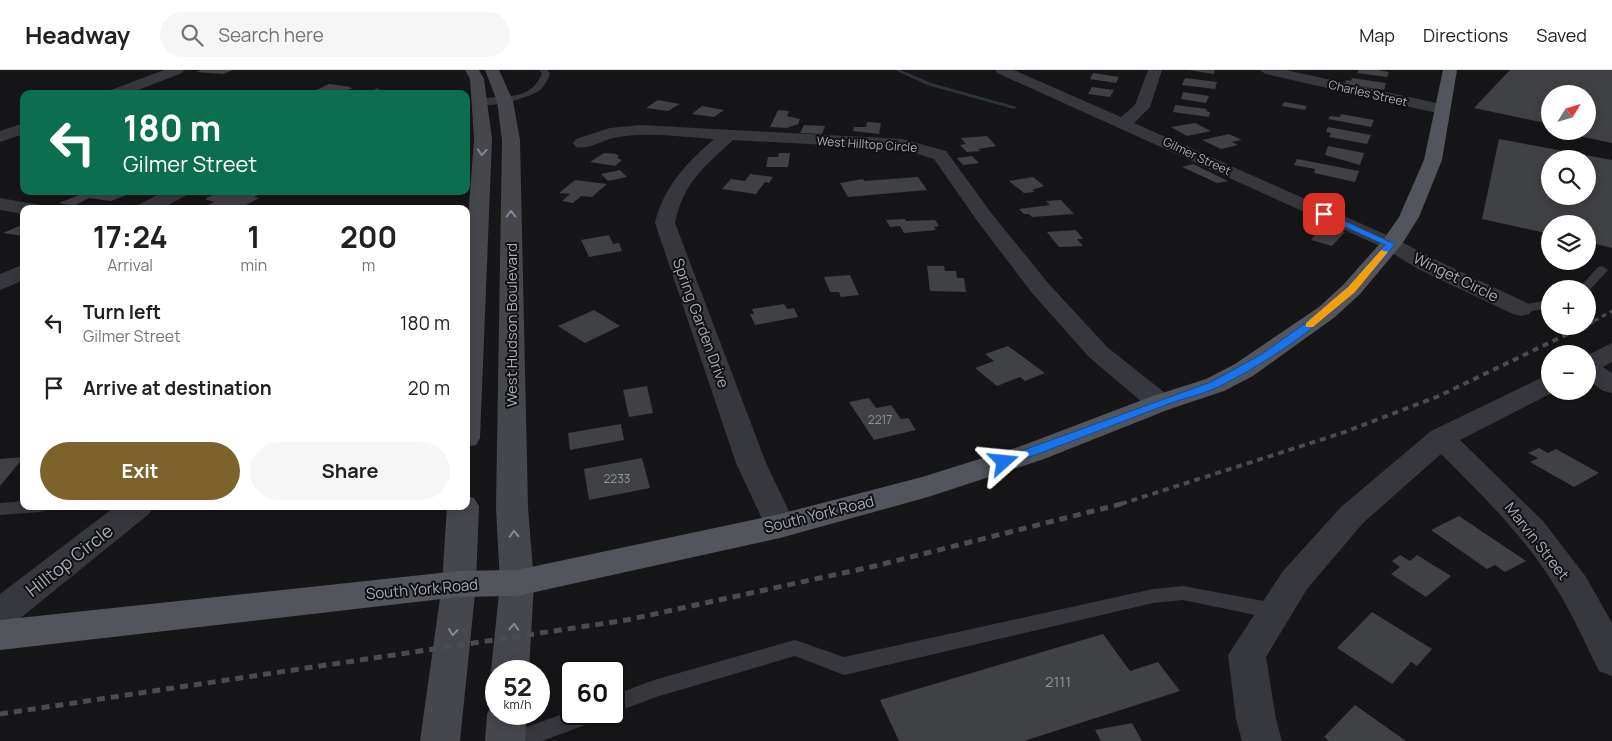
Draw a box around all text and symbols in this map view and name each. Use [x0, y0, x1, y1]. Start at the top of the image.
search box [160, 12, 510, 57]
text: Headway [25, 18, 130, 51]
icon: search [178, 21, 206, 49]
text: Search here [218, 22, 324, 48]
text: Map [1359, 23, 1395, 47]
text: Directions [1423, 23, 1508, 47]
text: Saved [1536, 23, 1587, 47]
street label: Charles Street [1327, 76, 1409, 110]
north arrow [1541, 85, 1596, 140]
map controls [1541, 85, 1596, 400]
text: 180 m [123, 104, 221, 152]
icon: left [40, 110, 105, 175]
street label: West Hilltop Circle [816, 132, 918, 156]
street label: Gilmer Street [1160, 133, 1234, 179]
one-way arrow [476, 148, 487, 156]
text: Gilmer Street [123, 149, 257, 179]
button: search [1541, 150, 1596, 205]
pin [1303, 193, 1345, 235]
icon: arrive [1310, 200, 1338, 228]
one-way arrow [506, 210, 516, 218]
button: layers [1541, 215, 1596, 270]
text: 17:24 [93, 216, 168, 257]
text: 1 [247, 216, 260, 257]
text: 200 [340, 216, 397, 257]
street label: West Hudson Boulevard [501, 243, 522, 407]
street label: Winget Circle [1410, 247, 1502, 307]
text: Arrival [107, 254, 153, 276]
text: min [240, 254, 267, 276]
text: m [362, 254, 375, 276]
street label: Spring Garden Drive [668, 255, 734, 391]
button: + [1541, 280, 1596, 335]
text: Turn left [83, 299, 161, 325]
icon: left [40, 309, 68, 337]
text: 180 m [400, 310, 450, 336]
text: Gilmer Street [83, 325, 181, 347]
button: − [1541, 345, 1596, 400]
icon: arrive [40, 374, 68, 402]
text: Arrive at destination [83, 375, 272, 401]
text: 20 m [408, 375, 450, 401]
house number: 2217 [868, 411, 892, 428]
position arrow [977, 435, 1029, 487]
button: Exit [40, 442, 240, 500]
button: Share [250, 442, 450, 500]
house number: 2233 [604, 470, 630, 487]
street label: South York Road [762, 490, 876, 538]
street label: Marvin Street [1500, 498, 1574, 584]
street label: Hilltop Circle [20, 518, 118, 602]
one-way arrow [509, 530, 520, 538]
street label: South York Road [365, 574, 479, 604]
one-way arrow [508, 623, 519, 631]
one-way arrow [448, 629, 459, 637]
speed limit sign: 60 [560, 660, 625, 725]
text: 52 [503, 669, 532, 704]
house number: 2111 [1045, 671, 1071, 692]
text: km/h [504, 696, 531, 713]

